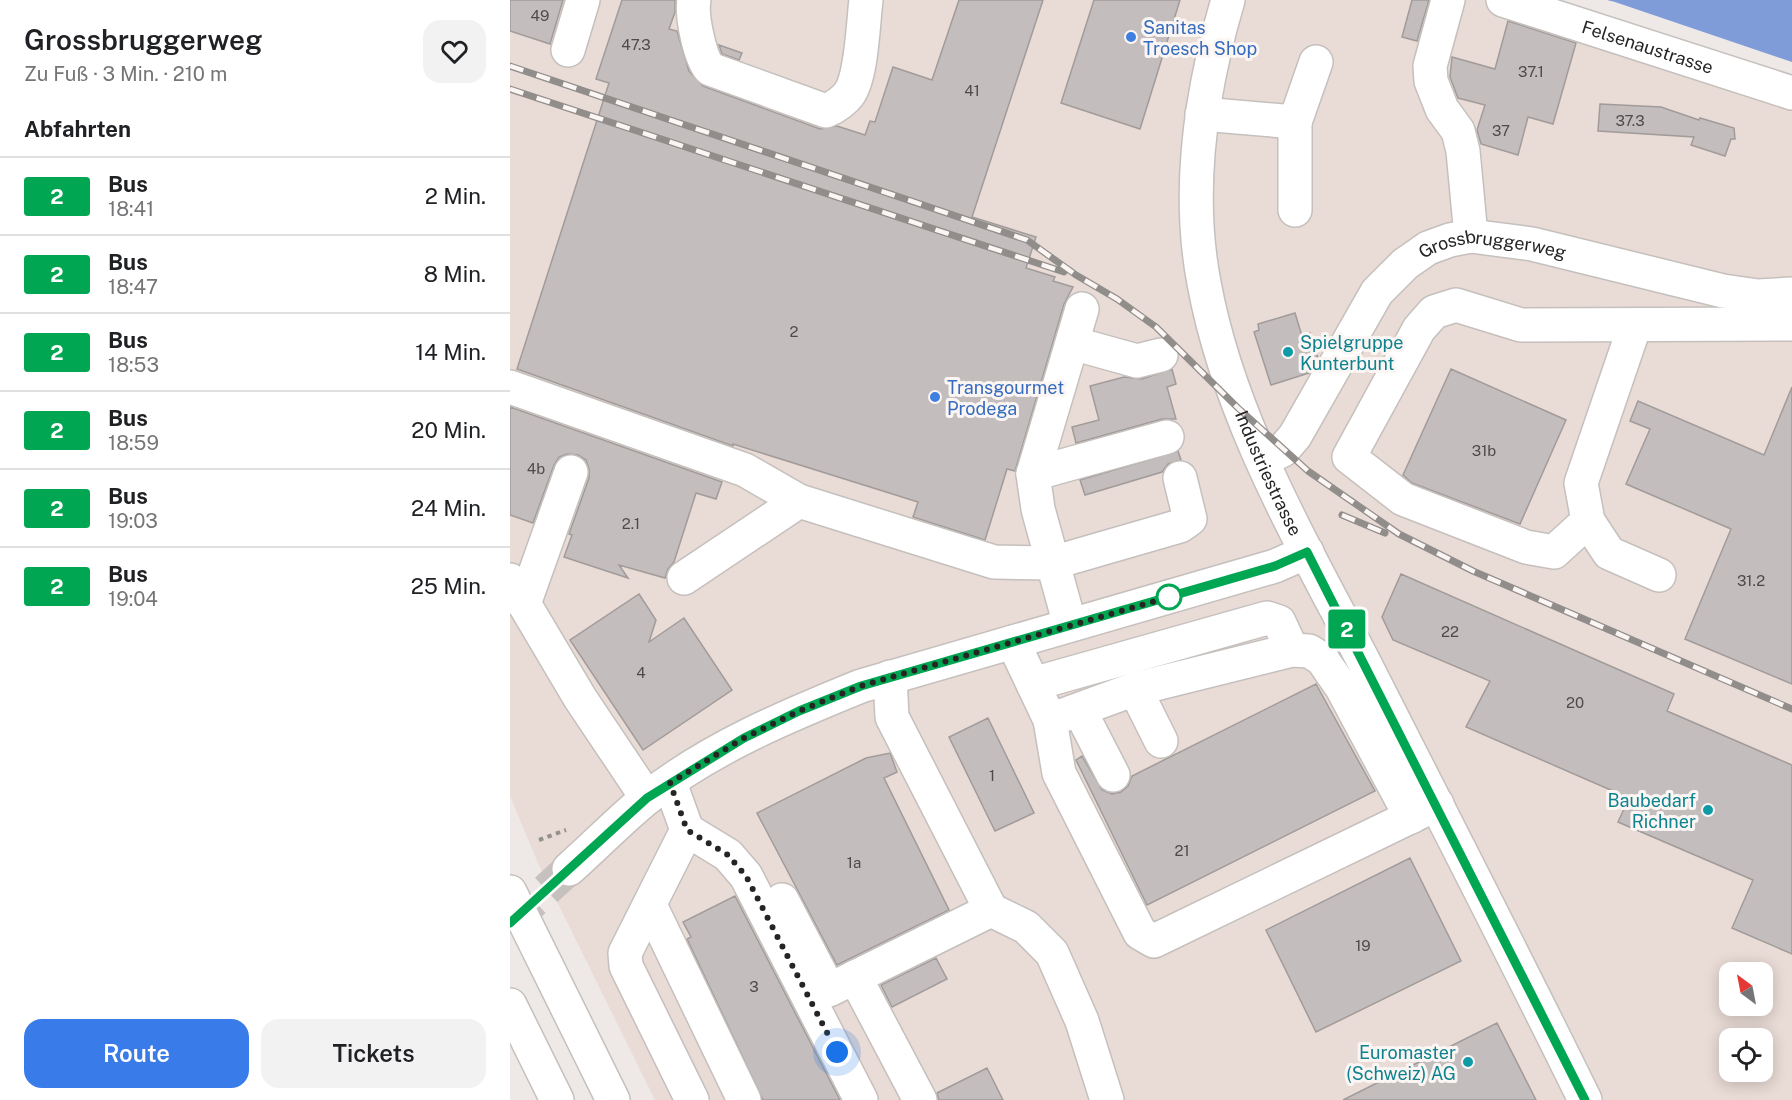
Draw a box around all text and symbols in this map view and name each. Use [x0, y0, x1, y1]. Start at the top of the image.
house number: 49 [531, 7, 549, 24]
street label: Felsenaustrasse [1579, 16, 1716, 78]
place label: Sanitas Troesch Shop [1143, 17, 1257, 59]
button: heart [423, 20, 486, 83]
text: Grossbruggerweg [24, 23, 262, 56]
marker: Sanitas Troesch Shop [1124, 30, 1138, 44]
house number: 47.3 [621, 36, 651, 53]
text: Zu Fuß · 3 Min. · 210 m [24, 62, 227, 86]
house number: 37.1 [1518, 63, 1544, 80]
house number: 41 [964, 82, 980, 99]
house number: 37.3 [1615, 112, 1645, 129]
text: Abfahrten [24, 116, 131, 142]
house number: 37 [1492, 122, 1510, 139]
text: Bus [108, 171, 148, 197]
text: 2 Min. [425, 183, 486, 209]
text: 2 [50, 184, 64, 209]
text: 18:41 [108, 197, 154, 221]
street label: Grossbruggerweg [1414, 225, 1569, 263]
text: Bus [108, 249, 148, 275]
text: 8 Min. [424, 261, 486, 287]
text: 2 [50, 262, 64, 287]
text: 18:47 [108, 275, 158, 299]
house number: 2 [790, 323, 799, 340]
text: Bus [108, 327, 148, 353]
place label: Spielgruppe Kunterbunt [1300, 332, 1404, 374]
text: 14 Min. [415, 339, 486, 365]
text: 2 [50, 340, 64, 365]
marker: Spielgruppe Kunterbunt [1281, 345, 1295, 359]
text: 18:53 [108, 353, 159, 377]
place label: Transgourmet Prodega [947, 377, 1064, 419]
marker: Transgourmet Prodega [928, 390, 942, 404]
text: Bus [108, 405, 148, 431]
street label: Industriestrasse [1231, 407, 1307, 539]
text: 20 Min. [411, 417, 486, 443]
text: 2 [50, 418, 64, 443]
text: 18:59 [108, 431, 159, 455]
house number: 31b [1472, 442, 1496, 459]
house number: 4b [527, 460, 545, 477]
text: Bus [108, 483, 148, 509]
text: 24 Min. [411, 495, 486, 521]
text: 2 [50, 496, 64, 521]
text: 19:03 [108, 509, 158, 533]
house number: 2.1 [622, 515, 640, 532]
text: Bus [108, 561, 148, 587]
house number: 31.2 [1737, 572, 1765, 589]
text: 25 Min. [411, 573, 486, 599]
text: 2 [50, 574, 64, 599]
unlabelled marker [1156, 584, 1182, 610]
text: 19:04 [108, 587, 158, 611]
line badge: 2 [1328, 610, 1366, 648]
text: 2 [1340, 617, 1354, 642]
house number: 22 [1441, 623, 1459, 640]
house number: 4 [636, 664, 646, 681]
house number: 20 [1566, 694, 1584, 711]
house number: 1 [989, 767, 995, 784]
place label: Baubedarf Richner [1607, 790, 1696, 832]
marker: Baubedarf Richner [1701, 803, 1715, 817]
house number: 21 [1174, 842, 1190, 859]
house number: 1a [847, 854, 861, 871]
house number: 19 [1355, 937, 1371, 954]
north arrow [1719, 962, 1773, 1016]
map controls [1719, 962, 1773, 1082]
house number: 3 [749, 978, 759, 995]
button: Route [24, 1019, 249, 1088]
button: Tickets [261, 1019, 486, 1088]
button: locate [1719, 1028, 1773, 1082]
your location [822, 1037, 852, 1067]
place label: Euromaster (Schweiz) AG [1346, 1042, 1456, 1084]
marker: Euromaster (Schweiz) AG [1461, 1055, 1475, 1069]

